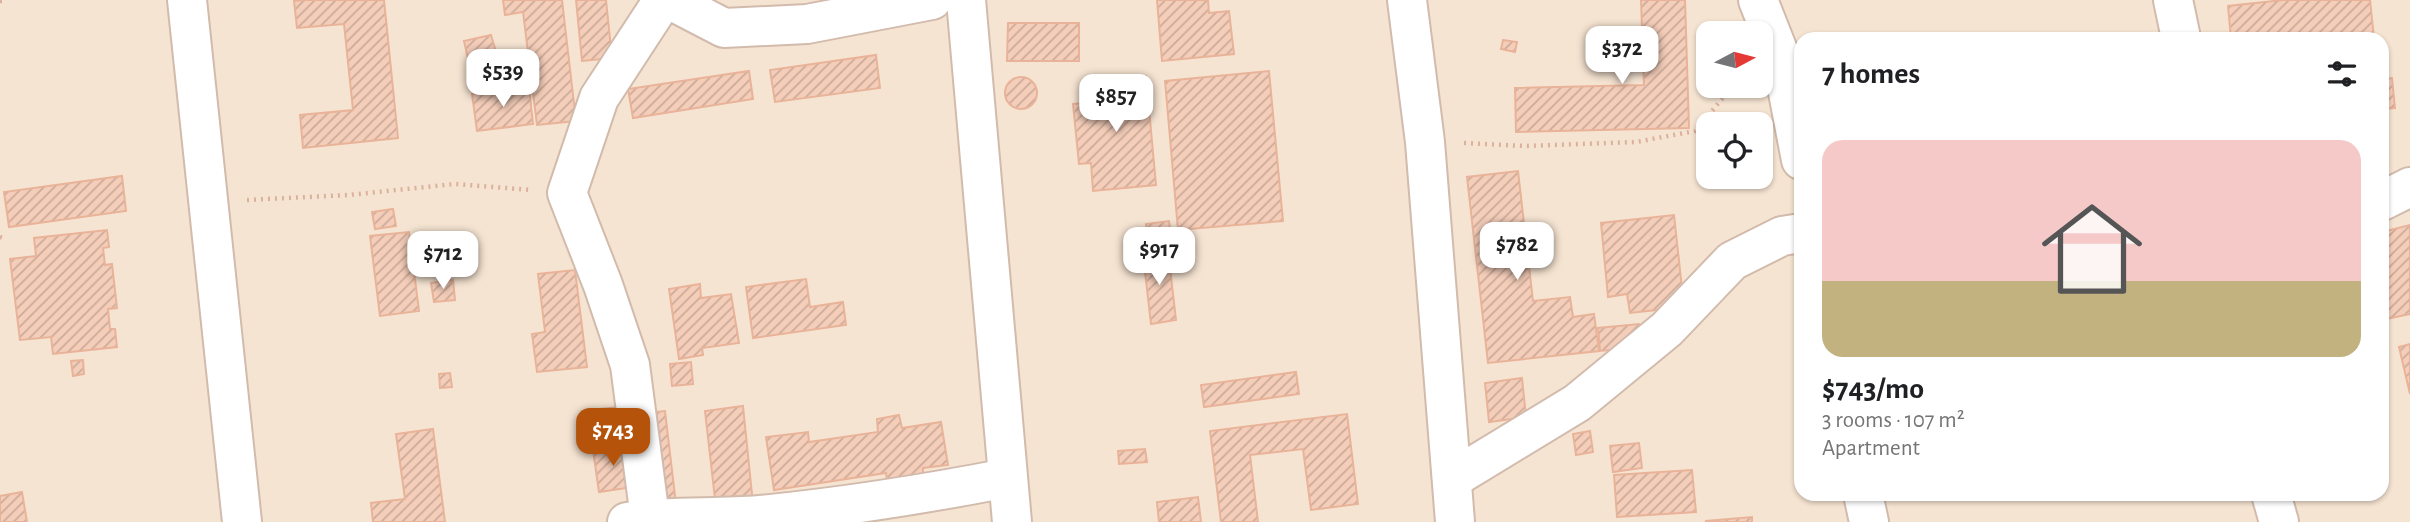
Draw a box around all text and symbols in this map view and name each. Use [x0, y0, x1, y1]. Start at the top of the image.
north arrow [1696, 21, 1773, 98]
map controls [1696, 21, 1773, 189]
pin: $372 [1581, 27, 1663, 86]
text: $372 [1601, 37, 1643, 60]
pin: $539 [462, 50, 544, 109]
icon: filters [2323, 55, 2361, 93]
text: 7 homes [1822, 59, 1920, 89]
text: $539 [482, 60, 524, 83]
pin: $857 [1075, 74, 1157, 134]
text: $857 [1095, 85, 1137, 108]
button: locate [1696, 112, 1773, 189]
icon: home [2029, 186, 2155, 312]
pin: $782 [1476, 222, 1558, 282]
pin: $917 [1118, 228, 1200, 287]
pin: $712 [402, 232, 484, 291]
text: $782 [1496, 233, 1538, 256]
text: $917 [1139, 238, 1179, 261]
text: $712 [423, 242, 463, 265]
text: $743/mo [1822, 374, 1924, 404]
pin: $743 [572, 408, 654, 468]
text: 3 rooms · 107 m² [1822, 409, 1965, 432]
text: $743 [592, 419, 634, 442]
text: Apartment [1822, 437, 1920, 460]

